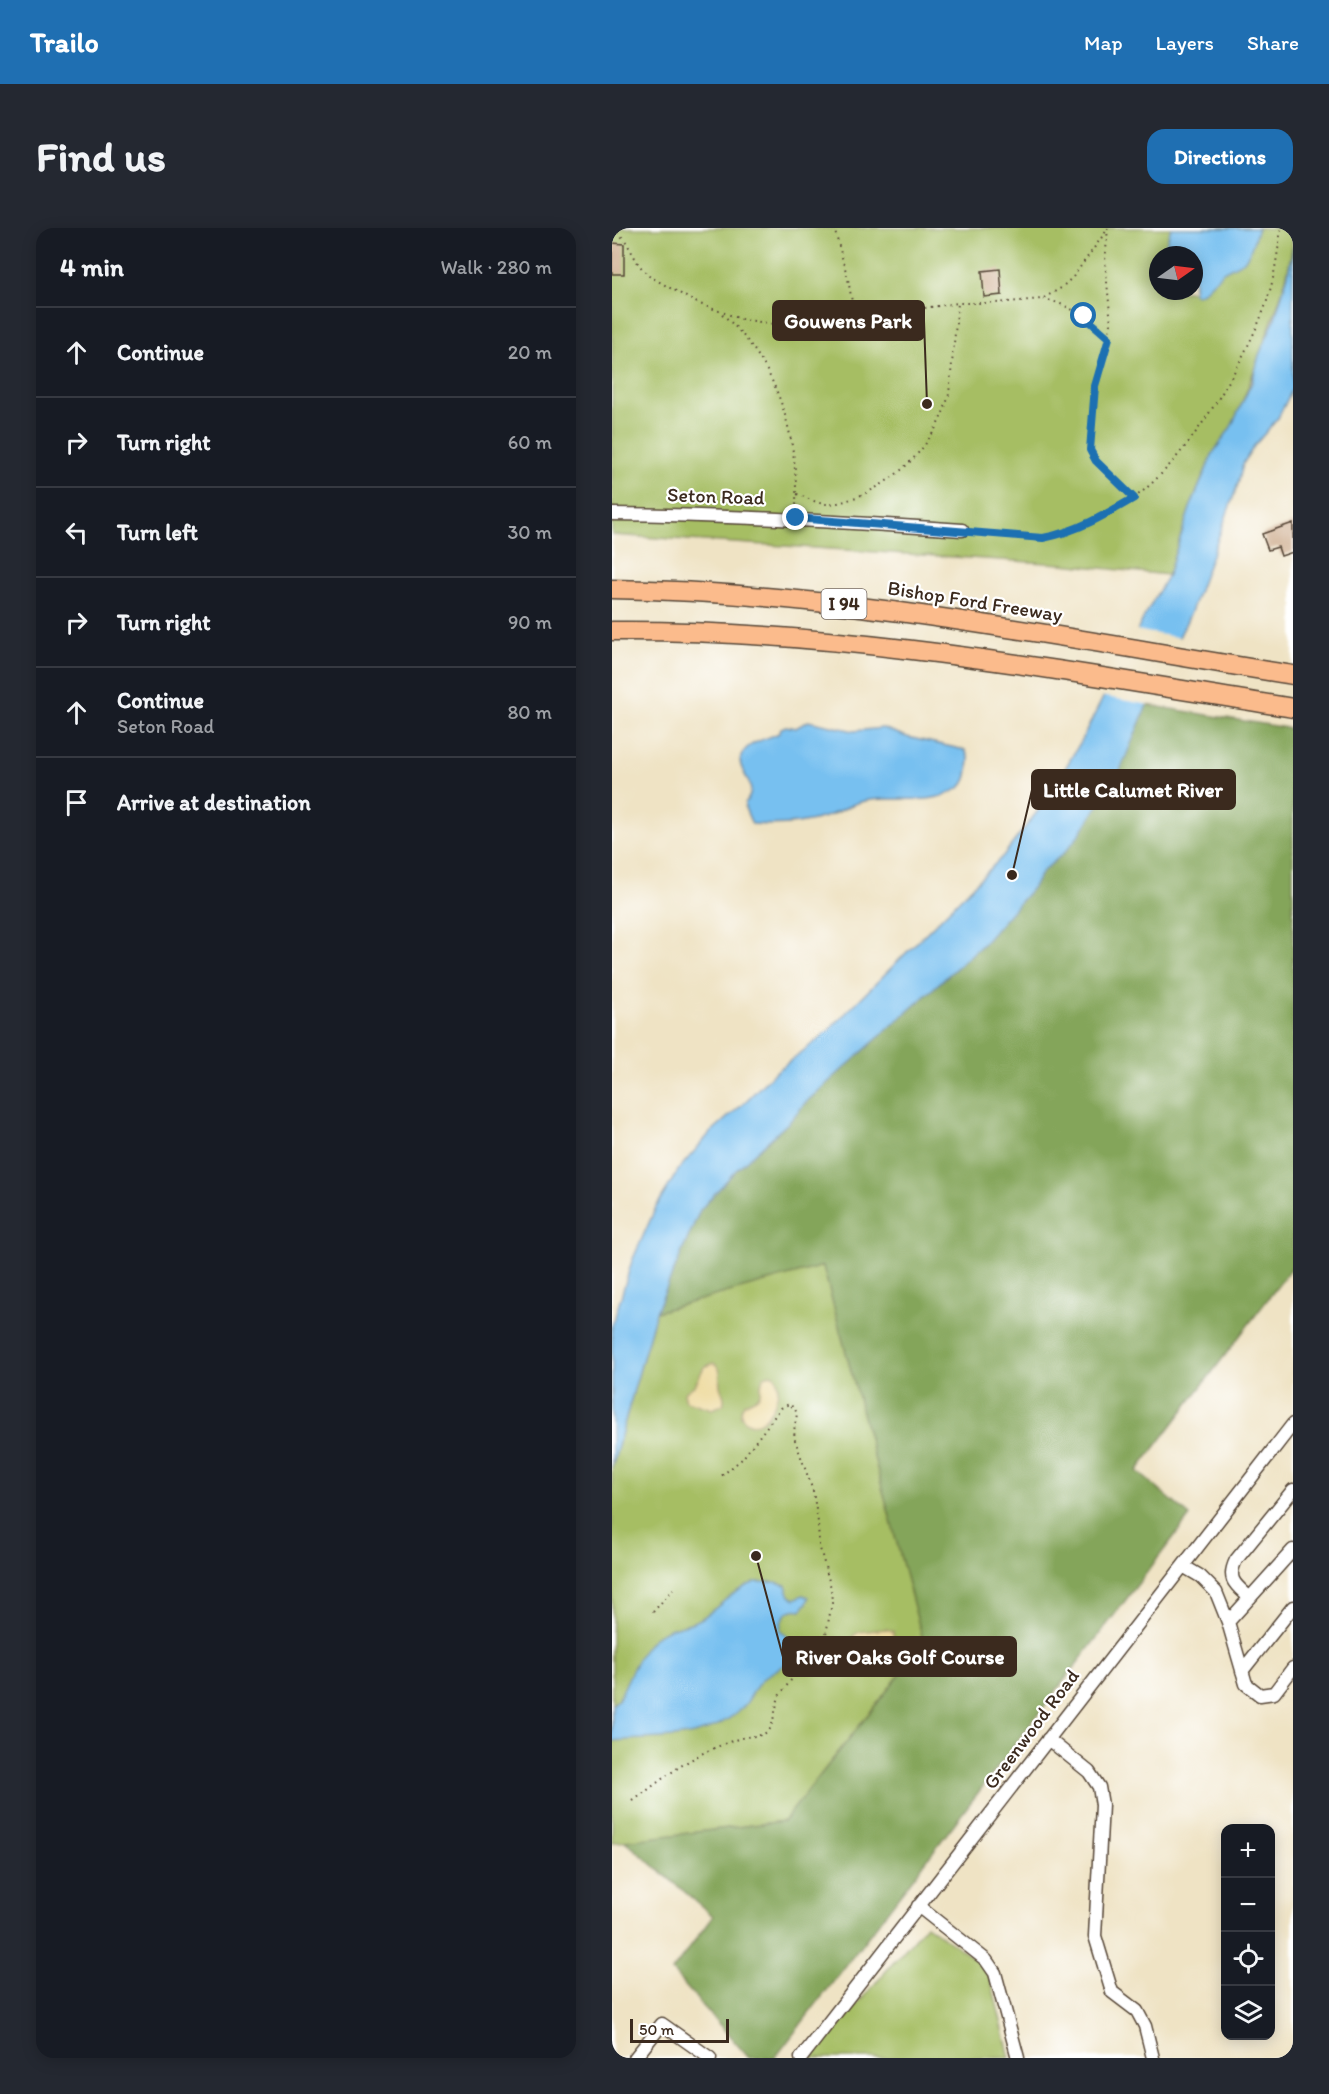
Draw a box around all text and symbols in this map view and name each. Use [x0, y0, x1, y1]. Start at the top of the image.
text: Trailo [30, 25, 99, 59]
text: Map [1084, 30, 1123, 55]
text: Layers [1156, 30, 1214, 55]
text: Share [1247, 30, 1299, 55]
button: Directions [1147, 129, 1293, 184]
text: Find us [36, 131, 166, 182]
north arrow [1149, 246, 1203, 300]
text: 4 min [60, 251, 124, 283]
text: Walk · 280 m [440, 255, 552, 279]
callout: Gouwens Park [773, 301, 924, 340]
route start [1070, 302, 1096, 328]
text: Gouwens Park [784, 308, 912, 333]
icon: ahead [60, 336, 93, 369]
text: Continue [117, 339, 204, 366]
text: 20 m [508, 340, 552, 364]
icon: right [60, 426, 93, 459]
text: Turn right [117, 429, 211, 456]
text: 60 m [508, 430, 552, 454]
street label: Seton Road [667, 482, 765, 510]
route end [782, 504, 808, 530]
icon: left [60, 516, 93, 549]
text: Turn left [117, 519, 198, 546]
text: 30 m [507, 520, 552, 544]
street label: Bishop Ford Freeway [886, 575, 1065, 627]
road number: I 94 [822, 589, 866, 619]
icon: right [60, 606, 93, 639]
text: Turn right [117, 609, 211, 636]
text: 90 m [508, 610, 552, 634]
text: Continue [117, 687, 204, 714]
icon: ahead [60, 696, 93, 729]
text: 80 m [507, 700, 552, 724]
text: Seton Road [117, 714, 214, 738]
callout: Little Calumet River [1032, 770, 1235, 809]
text: Little Calumet River [1043, 777, 1224, 802]
icon: arrive [60, 786, 93, 819]
text: Arrive at destination [117, 789, 311, 816]
callout: River Oaks Golf Course [783, 1637, 1016, 1676]
text: River Oaks Golf Course [796, 1644, 1004, 1669]
street label: Greenwood Road [978, 1664, 1084, 1794]
map controls [1221, 1824, 1275, 2040]
button: + [1221, 1824, 1275, 1878]
button: − [1221, 1878, 1275, 1932]
button: locate [1221, 1932, 1275, 1986]
button: layers [1221, 1986, 1275, 2040]
scale bar [630, 2016, 729, 2044]
text: 50 m [639, 2020, 674, 2039]

